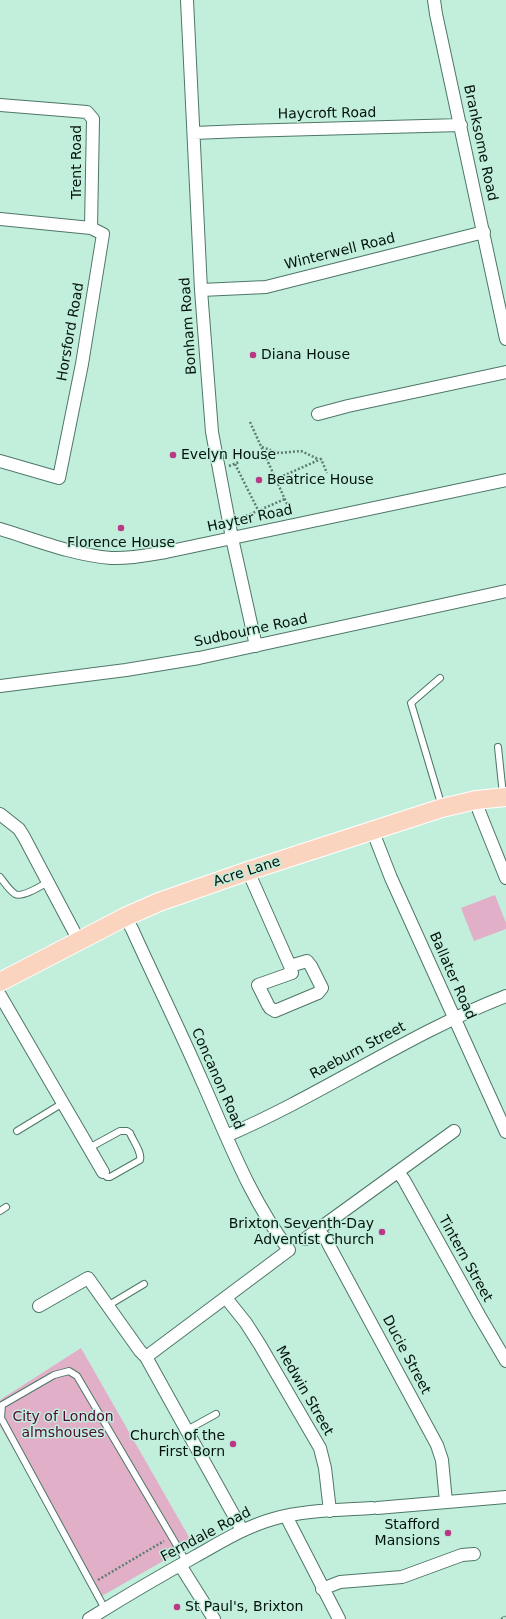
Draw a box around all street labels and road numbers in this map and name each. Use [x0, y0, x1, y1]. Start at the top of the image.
street label: Branksome Road [459, 83, 501, 203]
street label: Haycroft Road [277, 105, 377, 123]
street label: Trent Road [69, 125, 85, 199]
street label: Winterwell Road [283, 230, 397, 274]
street label: Bonham Road [177, 277, 201, 375]
street label: Horsford Road [54, 281, 88, 383]
street label: Hayter Road [206, 502, 294, 536]
street label: Sudbourne Road [193, 611, 309, 651]
street label: Acre Lane [211, 853, 283, 891]
street label: Ballater Road [425, 930, 479, 1022]
street label: Raeburn Street [307, 1019, 409, 1083]
street label: Concanon Road [187, 1026, 247, 1132]
street label: Tintern Street [434, 1213, 496, 1305]
street label: Ducie Street [378, 1313, 434, 1397]
street label: Medwin Street [272, 1343, 336, 1439]
street label: Ferndale Road [158, 1504, 254, 1566]

